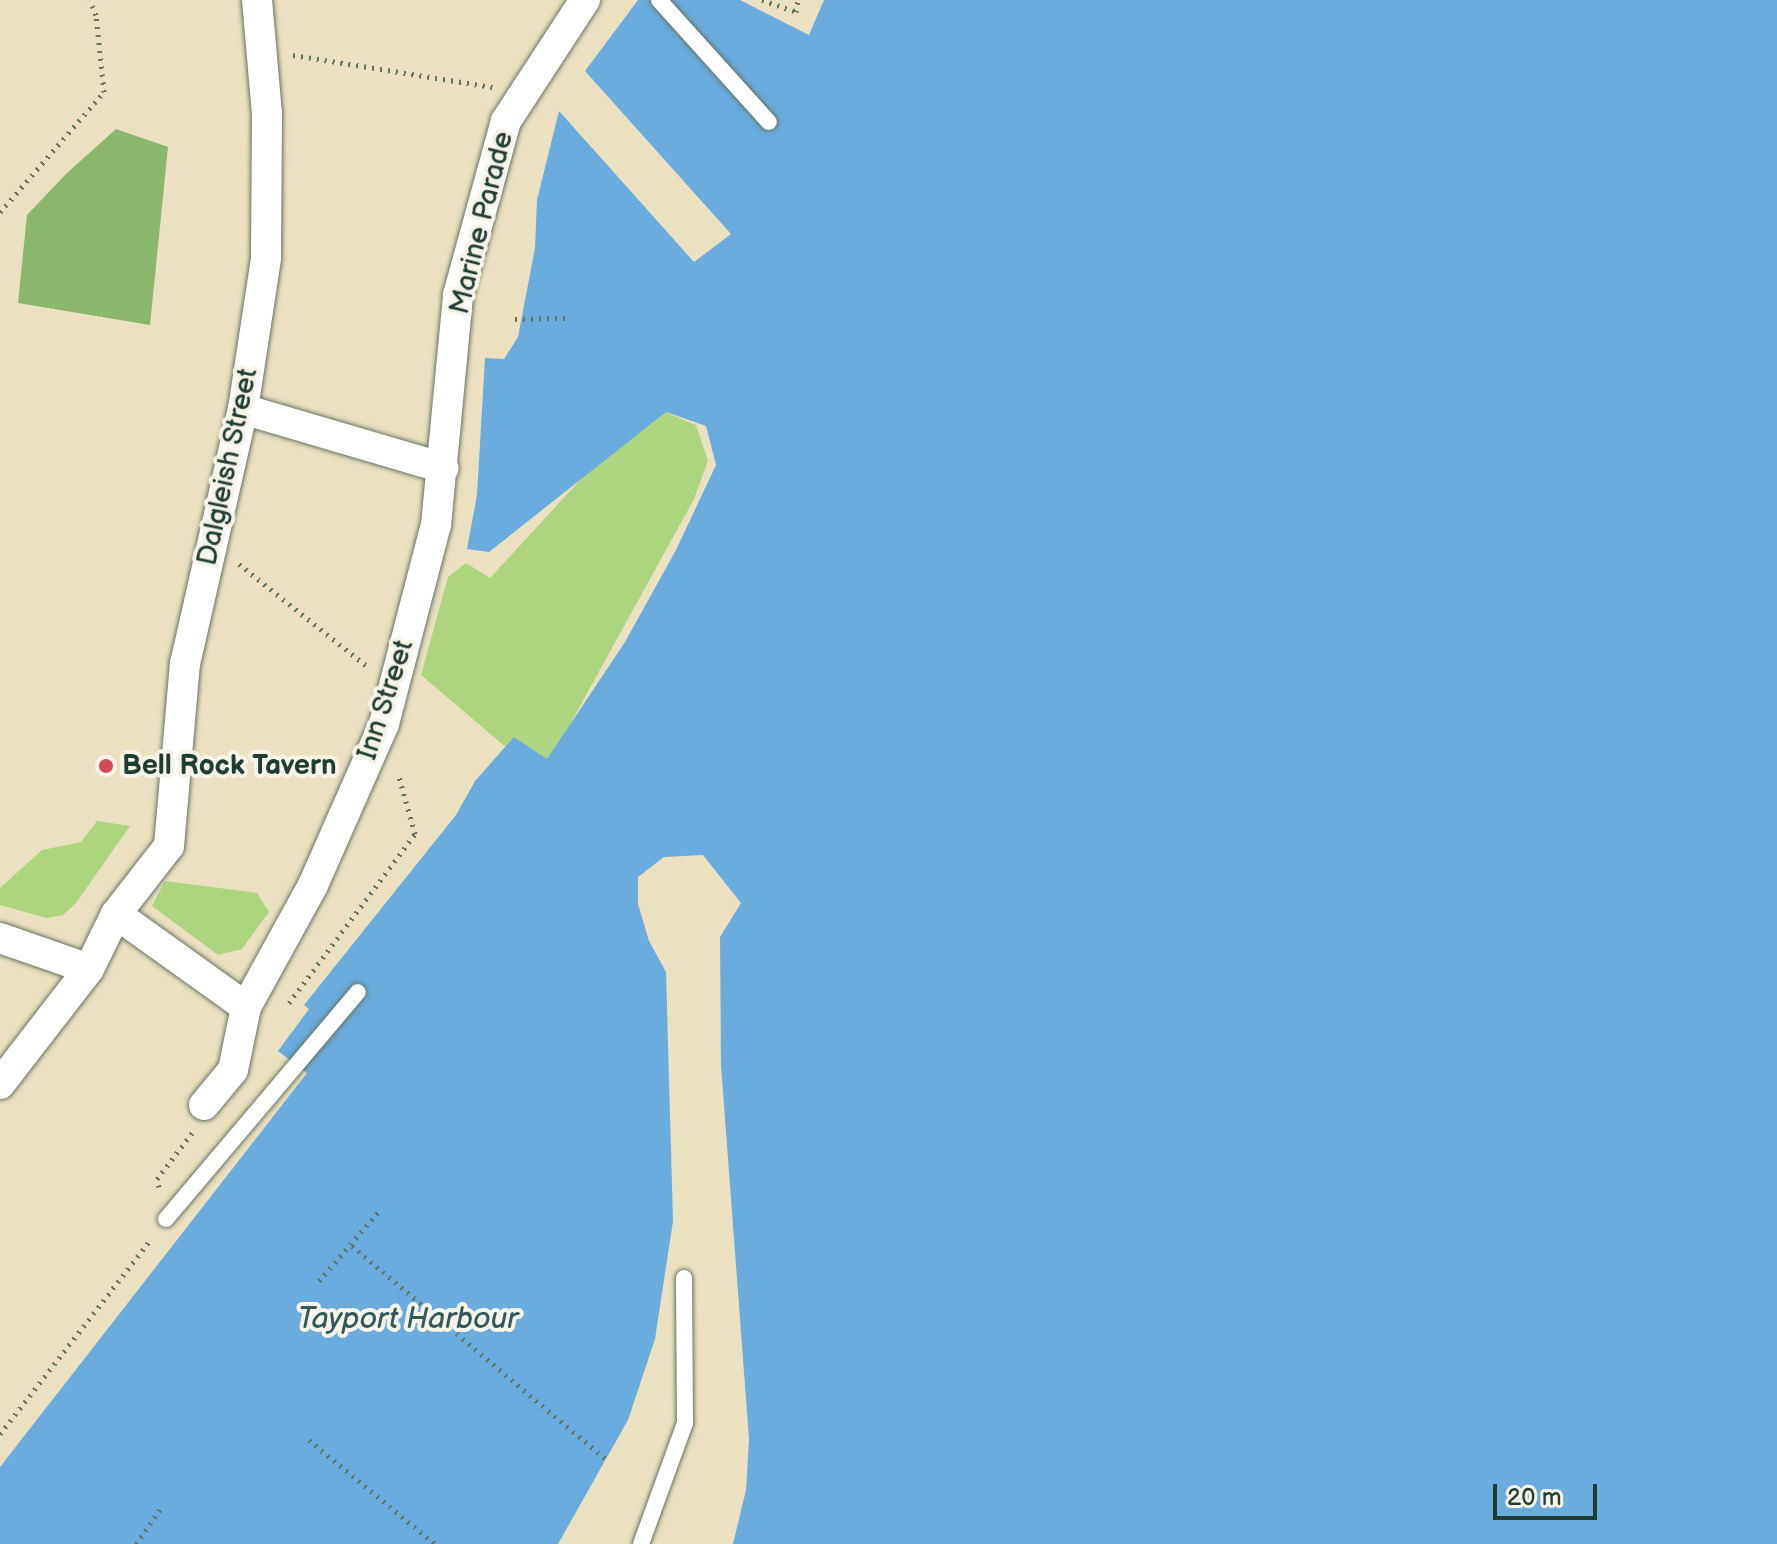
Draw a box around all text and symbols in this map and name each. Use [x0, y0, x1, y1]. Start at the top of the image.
street label: Marine Parade [443, 128, 521, 318]
street label: Dalgleish Street [191, 365, 265, 569]
street label: Inn Street [351, 636, 421, 764]
place label: Bell Rock Tavern [122, 749, 337, 783]
marker: Bell Rock Tavern [97, 757, 115, 775]
water label: Tayport Harbour [298, 1301, 518, 1337]
scale bar [1497, 1468, 1601, 1518]
text: 20 m [1507, 1483, 1562, 1512]

